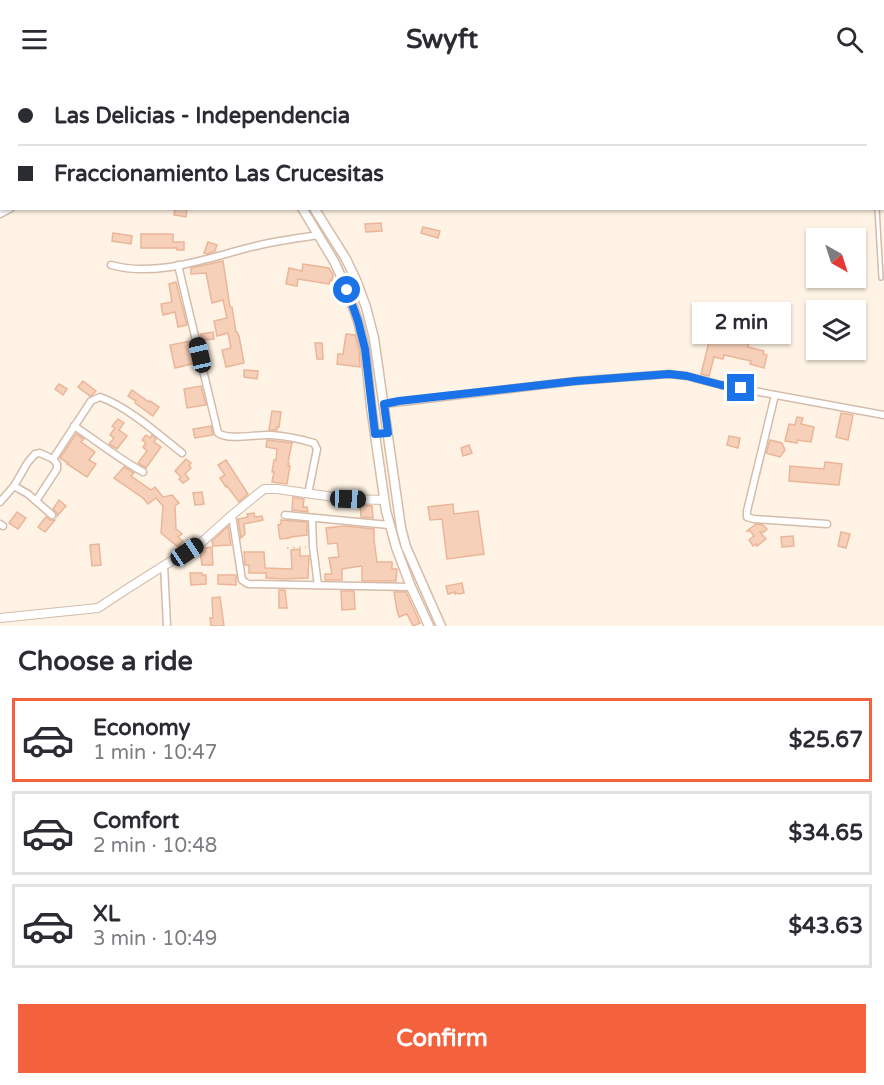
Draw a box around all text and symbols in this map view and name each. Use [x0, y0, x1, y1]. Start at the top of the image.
icon: menu [18, 23, 51, 56]
text: Swyft [406, 23, 478, 56]
icon: search [833, 23, 866, 56]
text: Las Delicias - Independencia [54, 103, 350, 129]
text: Fraccionamiento Las Crucesitas [54, 161, 384, 187]
north arrow [806, 228, 866, 288]
map controls [806, 228, 866, 360]
route start [333, 276, 360, 303]
button: layers [806, 300, 866, 360]
callout: 2 min [692, 301, 790, 343]
text: 2 min [715, 311, 768, 335]
car [187, 335, 213, 375]
route end [727, 374, 754, 401]
car [330, 489, 366, 509]
car [167, 534, 207, 570]
text: Choose a ride [18, 645, 193, 678]
icon: car [21, 713, 75, 767]
text: Economy [93, 715, 190, 741]
text: $25.67 [789, 727, 863, 753]
text: 1 min · 10:47 [93, 741, 217, 765]
icon: car [21, 806, 75, 860]
text: Comfort [93, 808, 179, 834]
text: $34.65 [788, 820, 863, 846]
text: 2 min · 10:48 [93, 834, 217, 858]
icon: car [21, 899, 75, 953]
text: XL [93, 901, 120, 927]
text: $43.63 [788, 913, 863, 939]
text: 3 min · 10:49 [93, 927, 217, 951]
button: Confirm [18, 1004, 866, 1073]

